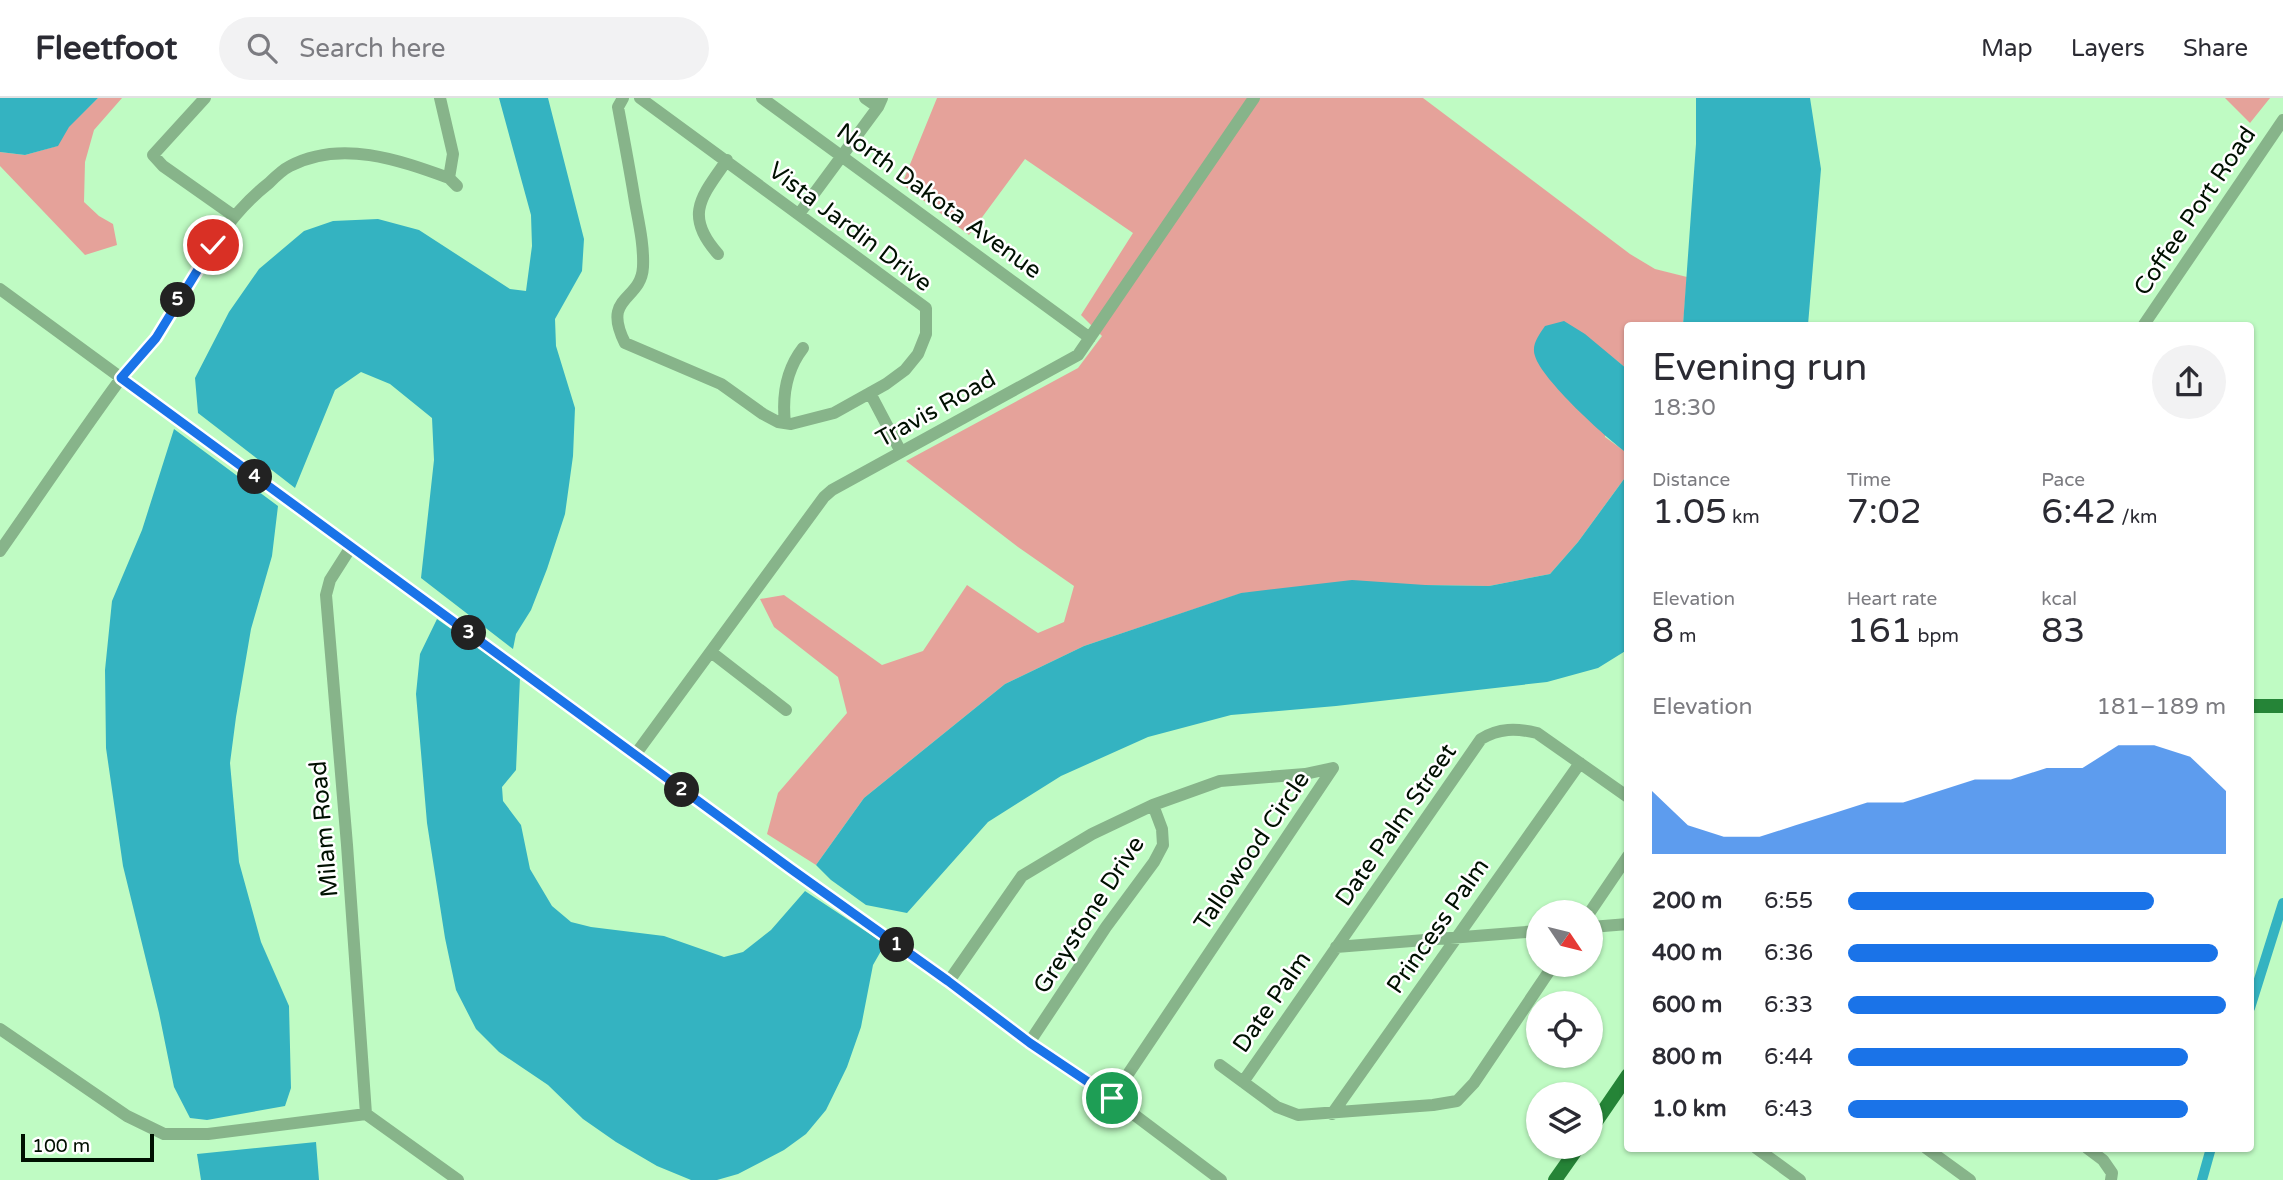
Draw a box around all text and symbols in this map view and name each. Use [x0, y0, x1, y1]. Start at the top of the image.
search box [219, 17, 709, 80]
text: Fleetfoot [35, 29, 177, 68]
icon: search [243, 29, 281, 67]
text: Search here [299, 33, 445, 64]
text: Map [1981, 34, 2033, 63]
text: Layers [2071, 34, 2145, 63]
text: Share [2183, 34, 2248, 63]
street label: North Dakota Avenue [831, 117, 1047, 285]
street label: Coffee Port Road [2128, 121, 2262, 301]
street label: Vista Jardin Drive [762, 156, 938, 298]
pin [183, 215, 243, 275]
icon: check [194, 226, 232, 264]
pin: 5 [160, 282, 196, 318]
text: 5 [172, 288, 183, 310]
text: Evening run [1652, 345, 1867, 391]
button: share [2152, 345, 2226, 419]
street label: Travis Road [871, 364, 1001, 454]
text: 18:30 [1652, 394, 1716, 422]
pin: 4 [238, 460, 272, 494]
text: 4 [249, 465, 260, 487]
text: Distance [1652, 469, 1730, 491]
text: Time [1847, 469, 1891, 491]
text: Pace [2041, 469, 2085, 491]
text: 1.05 [1652, 491, 1727, 533]
text: 7:02 [1847, 491, 1922, 533]
text: 6:42 [2041, 491, 2116, 533]
text: km [1727, 506, 1760, 528]
text: /km [2116, 506, 2158, 528]
text: Elevation [1652, 588, 1735, 610]
text: Heart rate [1847, 588, 1937, 610]
text: kcal [2041, 588, 2077, 610]
text: 8 [1652, 610, 1674, 652]
text: 161 [1847, 610, 1913, 652]
text: 83 [2041, 610, 2085, 652]
pin: 3 [452, 616, 486, 650]
text: 3 [463, 621, 474, 643]
text: m [1674, 625, 1696, 647]
text: bpm [1913, 625, 1959, 647]
text: Elevation [1652, 693, 1753, 721]
text: 181–189 m [2097, 693, 2226, 721]
street label: Date Palm Street [1329, 738, 1463, 912]
street label: Milam Road [304, 760, 344, 898]
street label: Tallowood Circle [1188, 766, 1316, 936]
pin: 2 [664, 772, 700, 808]
text: 2 [676, 778, 687, 800]
street label: Greystone Drive [1027, 831, 1151, 999]
street label: Princess Palm [1381, 853, 1495, 999]
text: 200 m [1652, 887, 1722, 915]
text: 6:55 [1764, 887, 1813, 915]
north arrow [1526, 900, 1603, 976]
map controls [1526, 900, 1603, 1159]
pin: 1 [880, 928, 914, 962]
text: 1 [891, 933, 902, 955]
text: 400 m [1652, 939, 1722, 967]
text: 6:36 [1764, 939, 1813, 967]
street label: Date Palm [1227, 946, 1317, 1058]
button: locate [1526, 991, 1603, 1068]
text: 600 m [1652, 991, 1722, 1019]
text: 6:33 [1764, 991, 1813, 1019]
text: 800 m [1652, 1043, 1722, 1071]
text: 6:44 [1764, 1043, 1813, 1071]
pin [1082, 1068, 1142, 1128]
icon: arrive [1093, 1079, 1131, 1117]
button: layers [1526, 1082, 1603, 1159]
text: 1.0 km [1652, 1095, 1727, 1123]
text: 6:43 [1764, 1095, 1813, 1123]
scale bar [21, 1131, 154, 1163]
text: 100 m [32, 1135, 90, 1157]

